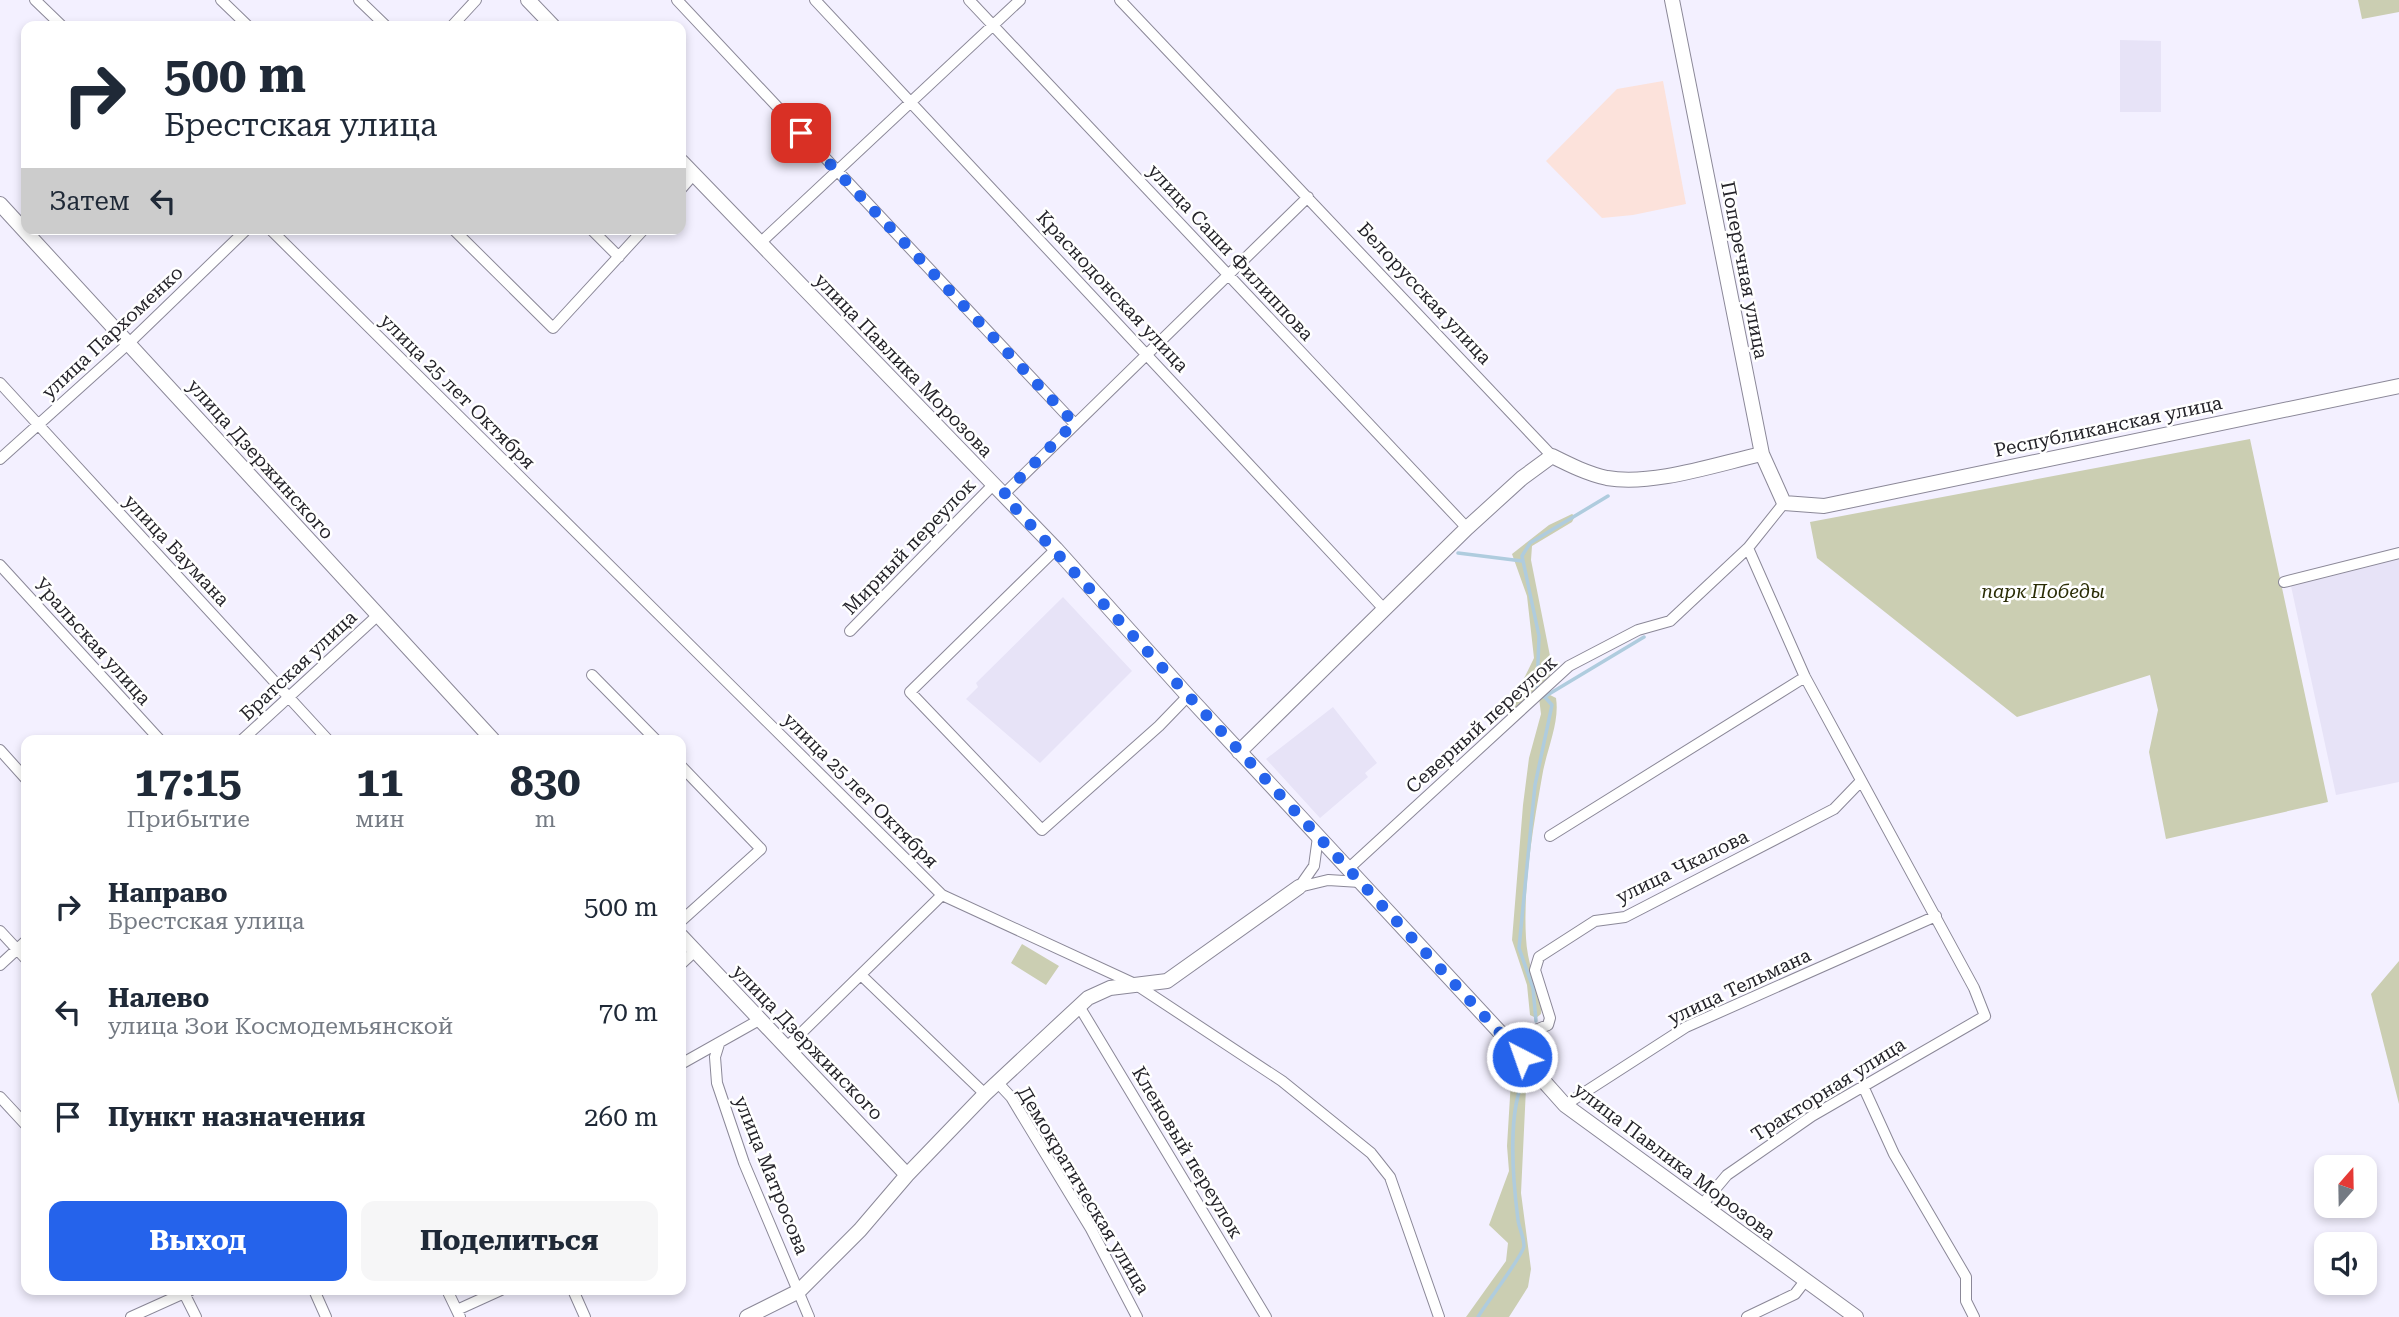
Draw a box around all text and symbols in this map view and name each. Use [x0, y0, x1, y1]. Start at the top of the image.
text: 500 m [164, 47, 306, 104]
icon: right [49, 49, 140, 140]
pin [771, 103, 831, 163]
text: Брестская улица [164, 106, 437, 144]
icon: arrive [782, 114, 820, 152]
street label: улица Саши Филиппова [1143, 159, 1319, 346]
street label: Поперечная улица [1716, 179, 1773, 361]
icon: left [144, 182, 182, 220]
text: Затем [49, 186, 130, 216]
street label: Краснодонская улица [1032, 206, 1194, 377]
street label: Белорусская улица [1353, 218, 1497, 370]
street label: улица Пархоменко [37, 261, 188, 404]
street label: улица Павлика Морозова [810, 269, 998, 463]
street label: улица 25 лет Октября [375, 309, 540, 474]
street label: улица Дзержинского [183, 375, 339, 544]
street label: Республиканская улица [1992, 391, 2225, 462]
street label: Мирный переулок [838, 473, 980, 619]
street label: улица Баумана [119, 490, 235, 611]
street label: Уральская улица [29, 573, 156, 710]
park label: парк Победы [1981, 580, 2105, 603]
street label: Братская улица [235, 605, 362, 725]
street label: Северный переулок [1401, 651, 1562, 798]
street label: улица 25 лет Октября [778, 708, 943, 873]
text: 17:15 [135, 757, 242, 806]
text: 11 [356, 757, 403, 806]
text: 830 [510, 757, 580, 806]
text: Прибытие [127, 806, 250, 833]
text: мин [355, 806, 404, 833]
text: m [535, 806, 556, 833]
street label: улица Чкалова [1612, 824, 1753, 908]
text: Направо [108, 878, 228, 908]
icon: right [49, 888, 87, 926]
text: 500 m [584, 892, 658, 922]
text: Брестская улица [108, 908, 304, 935]
street label: улица Тельмана [1664, 943, 1815, 1030]
street label: улица Дзержинского [727, 960, 888, 1125]
text: Налево [108, 983, 209, 1013]
icon: left [49, 993, 87, 1031]
text: 70 m [599, 997, 658, 1027]
text: улица Зои Космодемьянской [108, 1013, 453, 1040]
position arrow [1485, 1020, 1559, 1094]
street label: Тракторная улица [1747, 1032, 1910, 1146]
street label: Кленовый переулок [1127, 1062, 1248, 1242]
street label: улица Павлика Морозова [1569, 1078, 1781, 1245]
street label: Демократическая улица [1012, 1082, 1155, 1299]
street label: улица Матросова [729, 1093, 814, 1258]
icon: arrive [49, 1098, 87, 1136]
text: Пункт назначения [108, 1102, 365, 1132]
text: 260 m [584, 1102, 658, 1132]
north arrow [2314, 1155, 2376, 1218]
map controls [2314, 1155, 2377, 1295]
button: Выход [49, 1201, 347, 1281]
button: Поделиться [361, 1201, 658, 1281]
button: sound [2314, 1232, 2377, 1295]

